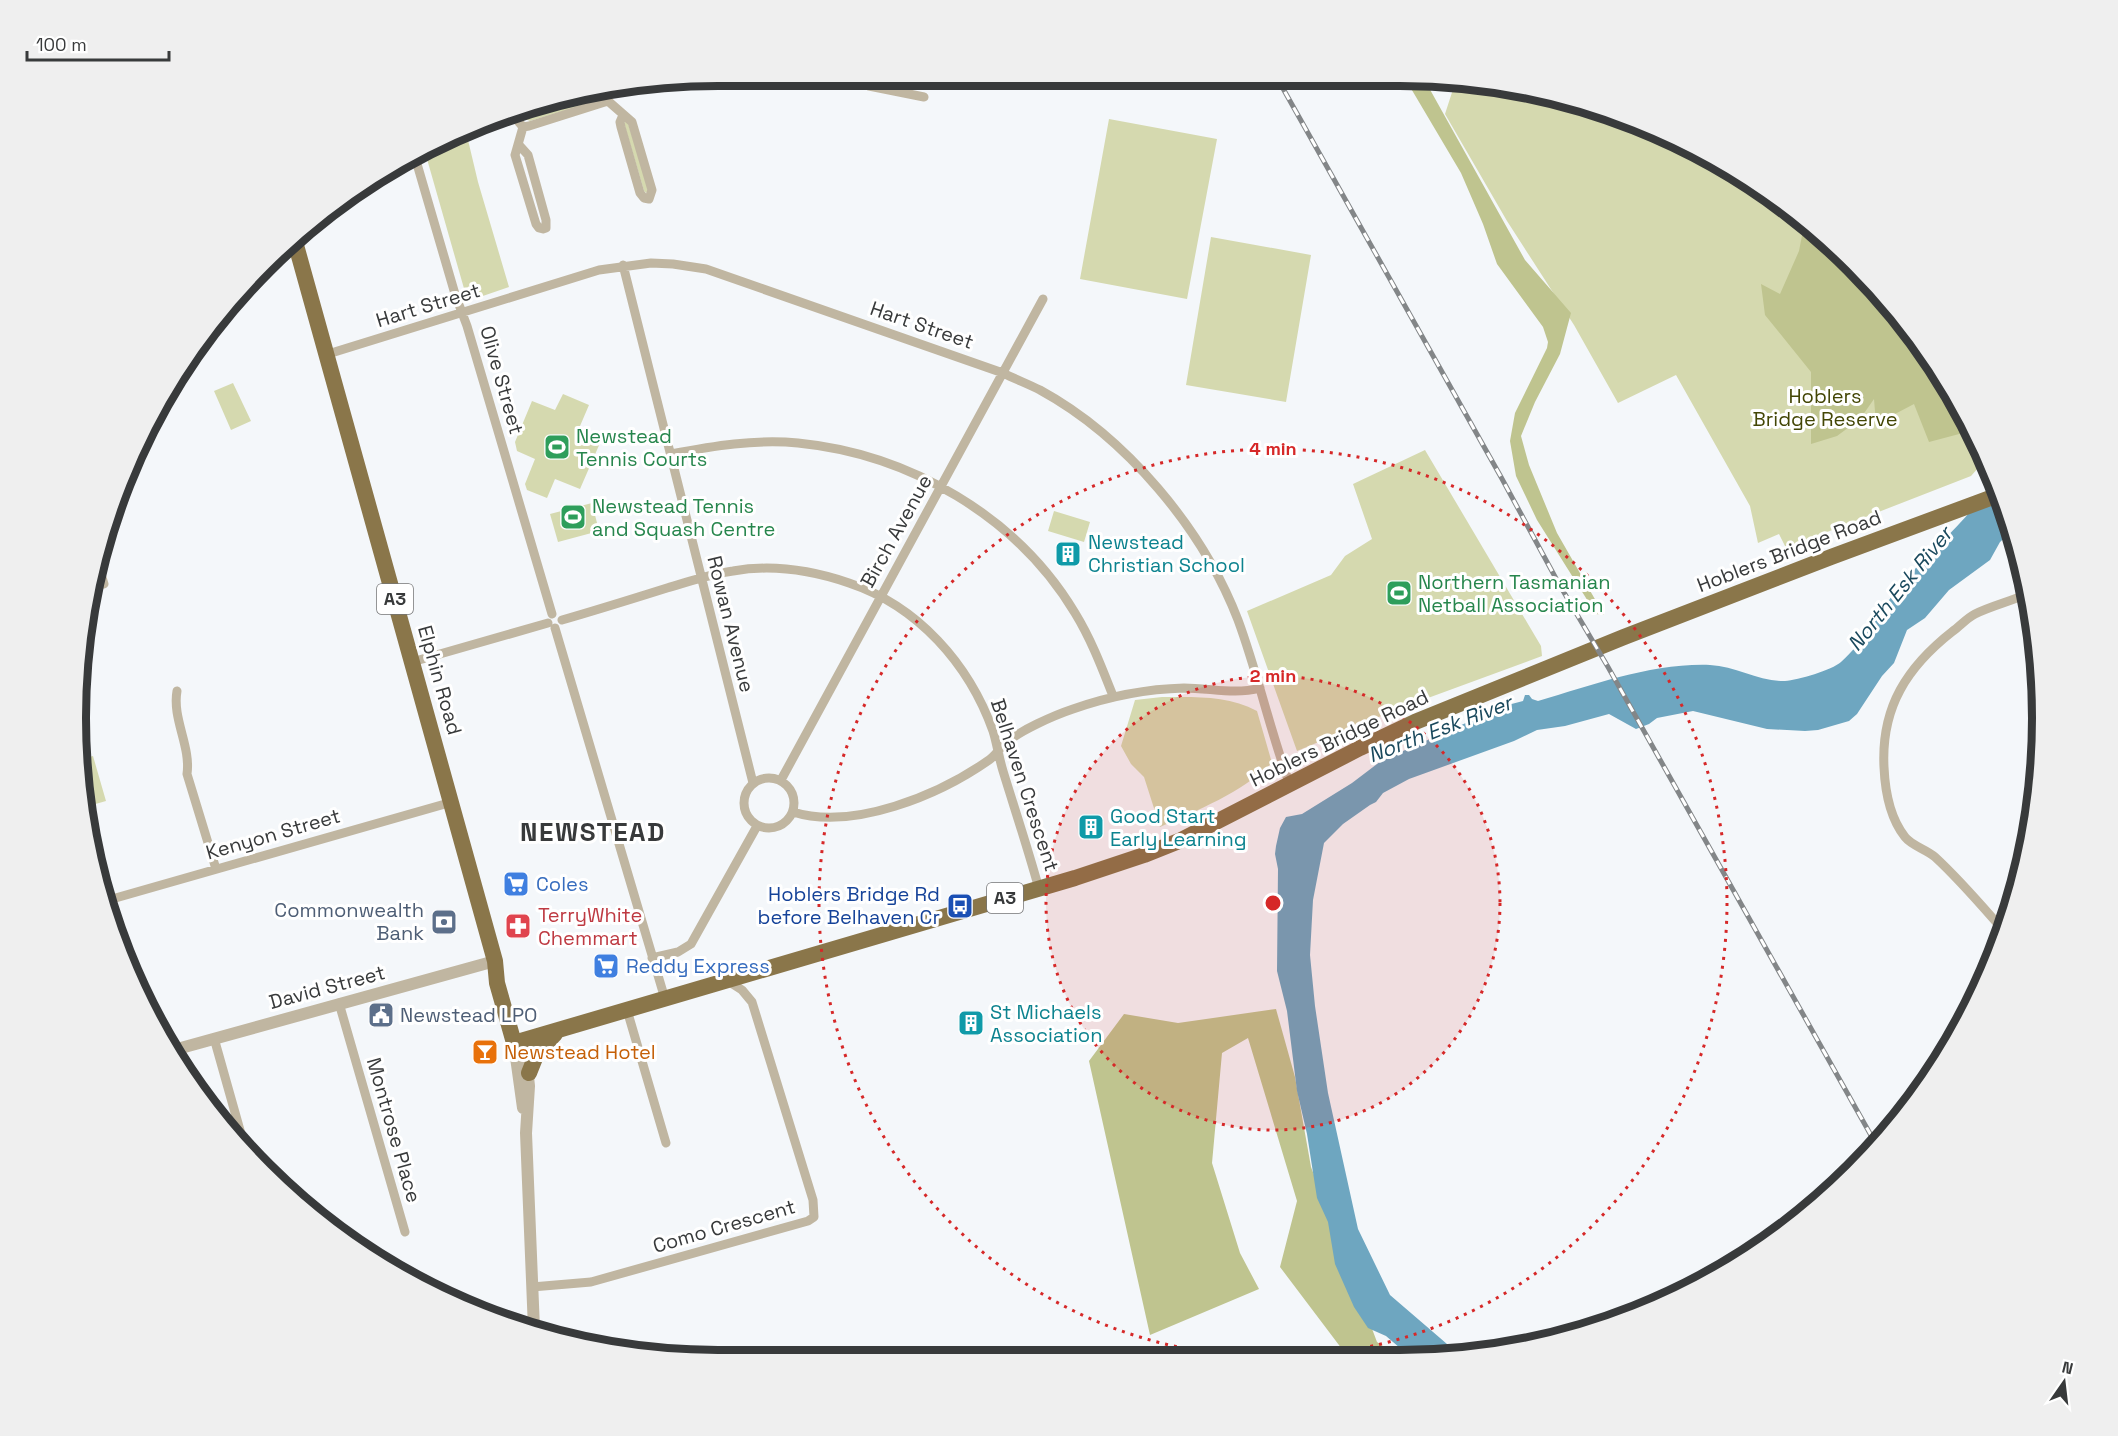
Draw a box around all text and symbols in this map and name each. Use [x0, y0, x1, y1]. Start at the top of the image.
scale bar [27, 24, 170, 62]
text: 100 m [36, 33, 87, 56]
street label: Hart Street [373, 277, 483, 333]
street label: Hart Street [867, 295, 977, 355]
street label: Olive Street [474, 323, 530, 437]
park label: Hoblers Bridge Reserve [1753, 383, 1897, 432]
place label: Newstead Tennis Courts [576, 423, 707, 472]
sports icon: Newstead Tennis Courts [542, 432, 572, 462]
text: 4 min [1249, 437, 1297, 460]
street label: Birch Avenue [854, 470, 938, 592]
place label: Newstead Tennis and Squash Centre [592, 493, 775, 542]
sports icon: Newstead Tennis and Squash Centre [558, 502, 588, 532]
street label: Hoblers Bridge Road [1693, 504, 1885, 598]
water label: North Esk River [1841, 520, 1959, 656]
place label: Newstead Christian School [1088, 529, 1245, 578]
building icon: Newstead Christian School [1053, 539, 1083, 569]
street label: Rowan Avenue [701, 553, 761, 695]
place label: Northern Tasmanian Netball Association [1418, 569, 1611, 618]
sports icon: Northern Tasmanian Netball Association [1384, 578, 1414, 608]
road number: A3 [377, 584, 413, 614]
street label: Elphin Road [412, 622, 468, 738]
text: 2 min [1250, 664, 1296, 687]
street label: Hoblers Bridge Road [1245, 683, 1433, 793]
water label: North Esk River [1364, 688, 1518, 768]
street label: Belhaven Crescent [985, 695, 1065, 875]
street label: Kenyon Street [203, 802, 343, 866]
place label: Good Start Early Learning [1110, 803, 1247, 852]
building icon: Good Start Early Learning [1076, 812, 1106, 842]
district label: NEWSTEAD [520, 815, 666, 849]
supermarket icon: Coles [501, 869, 531, 899]
place label: Coles [536, 871, 588, 897]
place label: Hoblers Bridge Rd before Belhaven Cr [758, 881, 940, 930]
road number: A3 [987, 883, 1023, 913]
bus stop icon: Hoblers Bridge Rd before Belhaven Cr [945, 891, 975, 921]
centre of rings [1263, 893, 1283, 913]
place label: Commonwealth Bank [274, 897, 424, 946]
place label: TerryWhite Chemmart [538, 902, 642, 951]
bank icon: Commonwealth Bank [429, 907, 459, 937]
pharmacy icon: TerryWhite Chemmart [503, 911, 533, 941]
supermarket icon: Reddy Express [591, 951, 621, 981]
place label: Reddy Express [626, 953, 770, 979]
street label: David Street [266, 959, 388, 1015]
place label: St Michaels Association [990, 999, 1103, 1048]
public building icon: Newstead LPO [366, 1000, 396, 1030]
place label: Newstead LPO [400, 1002, 537, 1028]
building icon: St Michaels Association [956, 1008, 986, 1038]
bar icon: Newstead Hotel [470, 1037, 500, 1067]
place label: Newstead Hotel [504, 1039, 656, 1065]
street label: Montrose Place [361, 1054, 427, 1206]
street label: Como Crescent [650, 1193, 798, 1259]
north arrow [2034, 1352, 2094, 1412]
text: N [2060, 1356, 2075, 1379]

